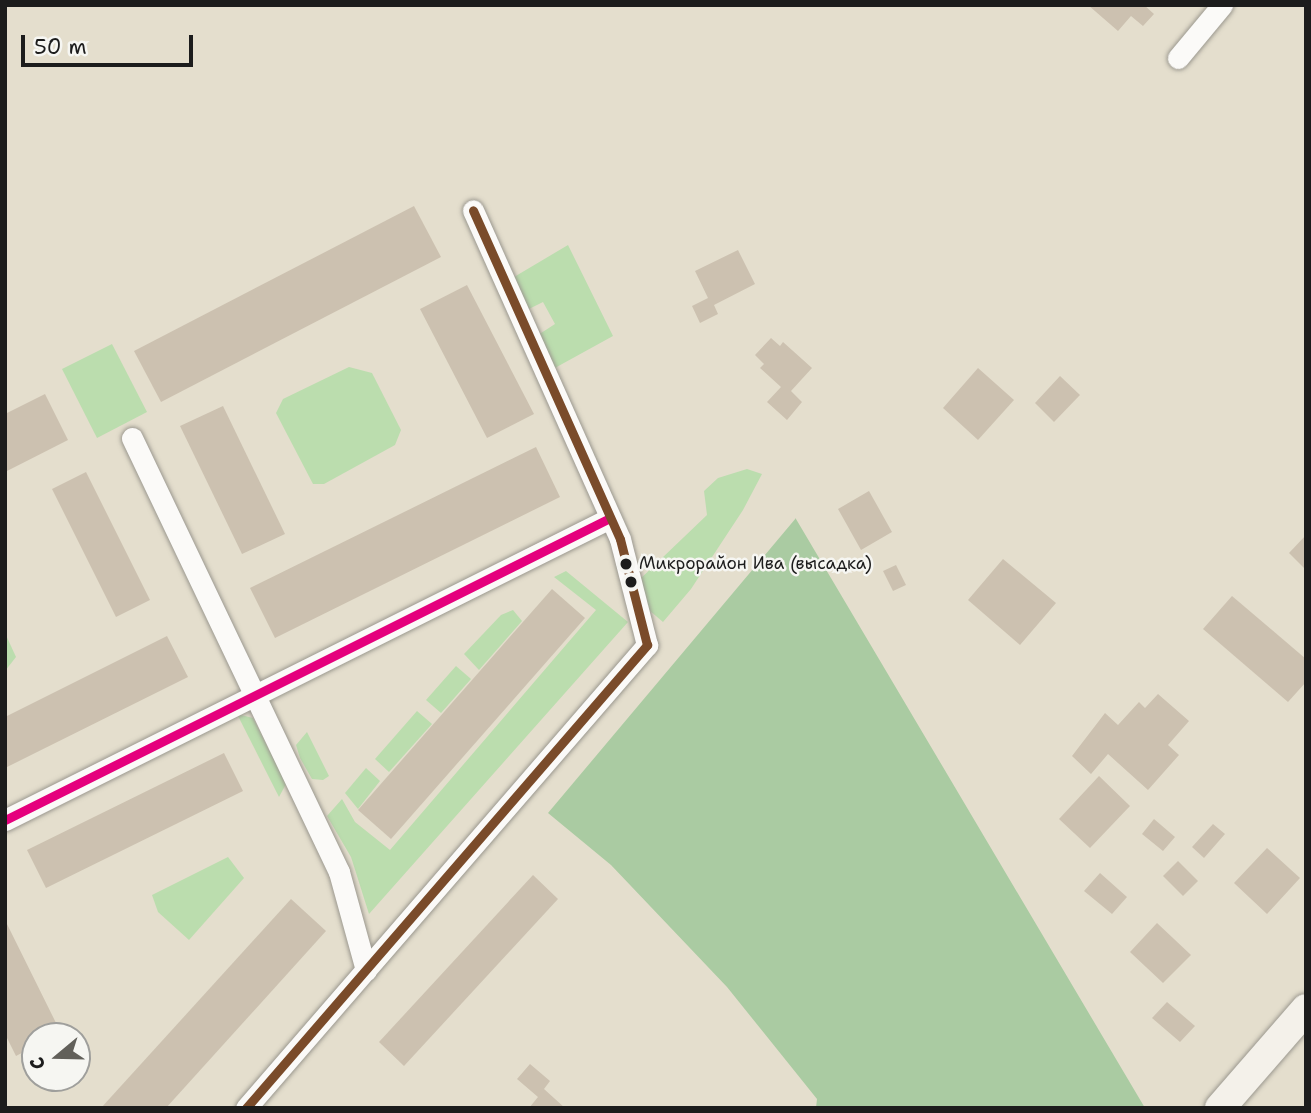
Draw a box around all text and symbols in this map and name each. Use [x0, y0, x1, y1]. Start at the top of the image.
scale bar [24, 21, 196, 65]
text: 50 m [34, 33, 87, 61]
place label: Микрорайон Ива (высадка) [639, 554, 872, 574]
marker: Микрорайон Ива (высадка) [619, 557, 633, 571]
unlabelled marker [624, 575, 638, 589]
north arrow [21, 1022, 91, 1092]
text: С [24, 1054, 51, 1073]

